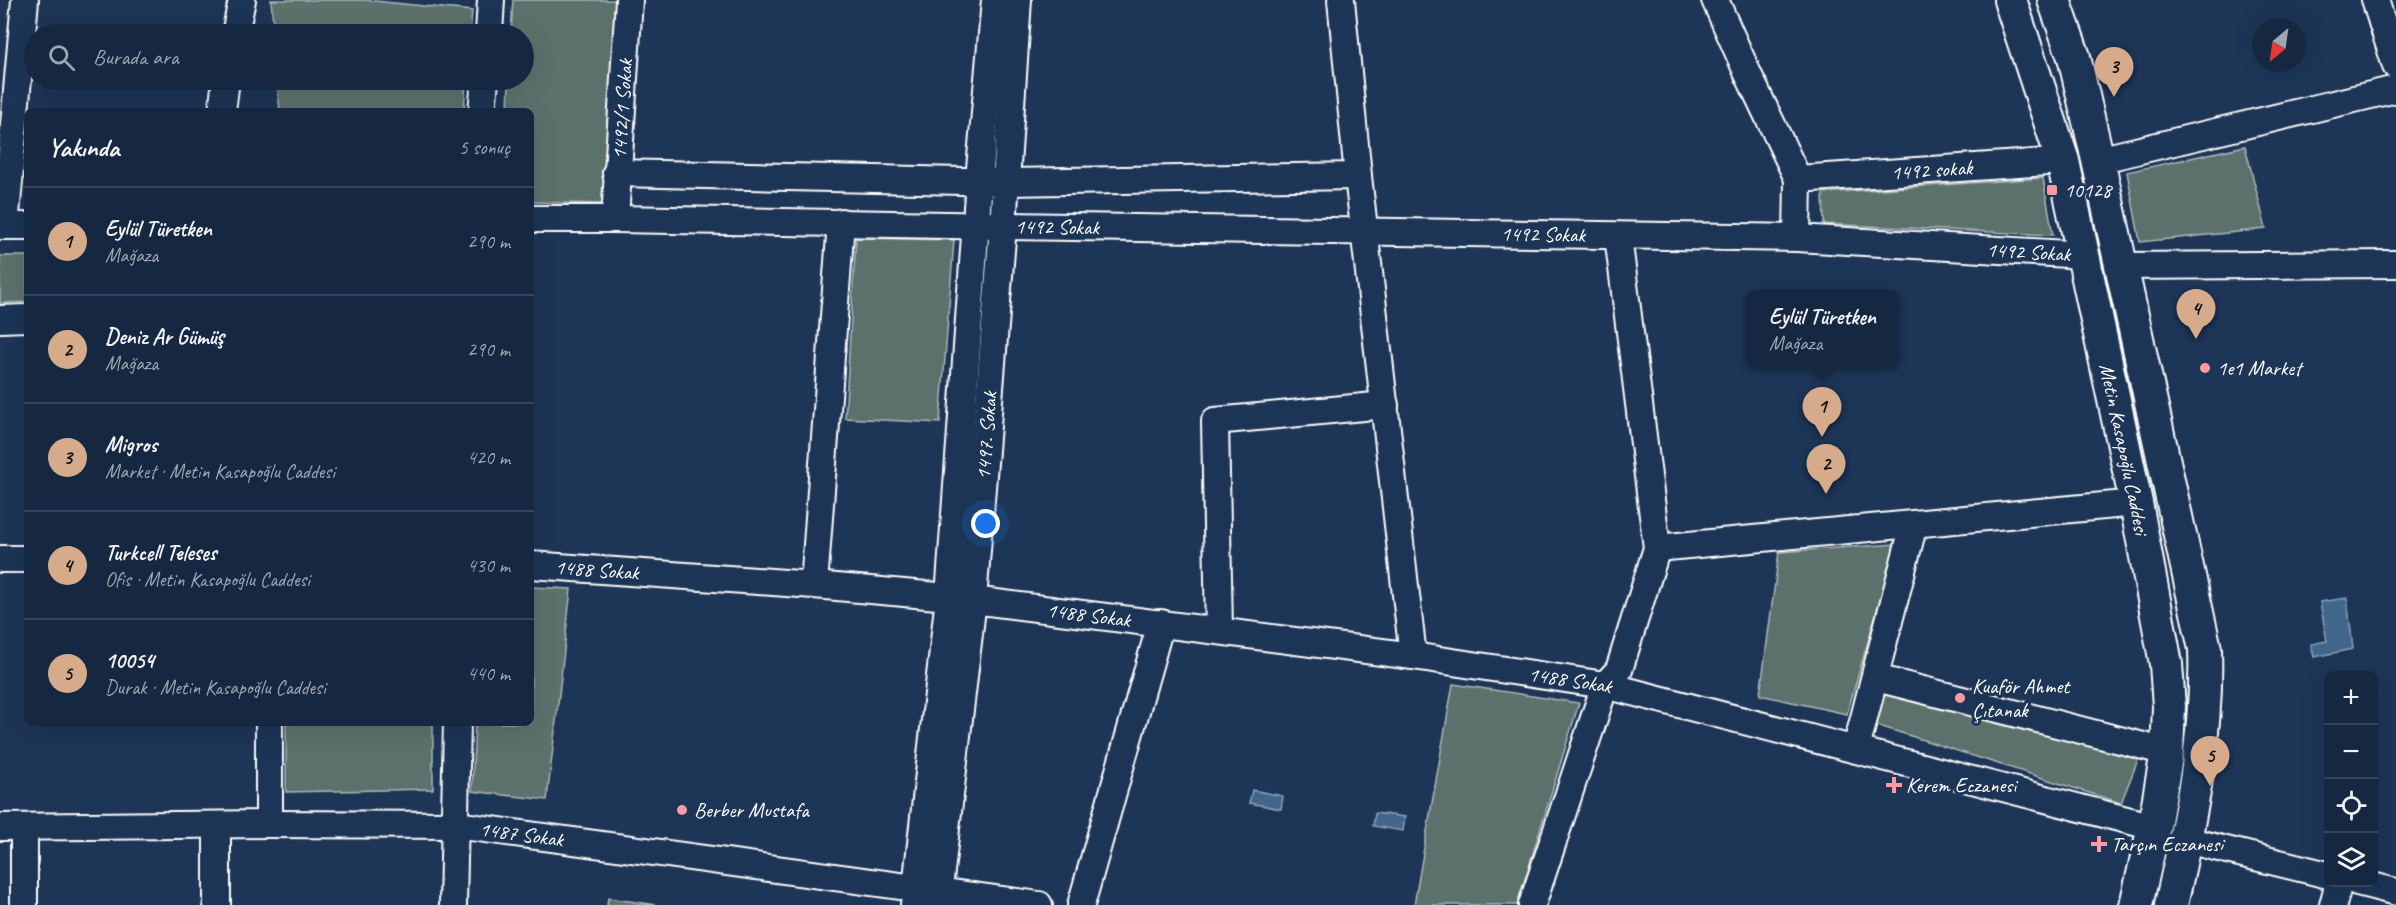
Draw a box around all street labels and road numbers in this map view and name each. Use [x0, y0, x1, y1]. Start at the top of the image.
street label: 1492/1 Sokak [606, 57, 638, 160]
street label: 1492 sokak [1890, 154, 1974, 186]
street label: 1492 Sokak [1015, 213, 1100, 240]
street label: 1492 Sokak [1501, 221, 1586, 248]
street label: 1492 Sokak [1986, 236, 2073, 267]
street label: Metin Kasapoğlu Caddesi [2094, 361, 2155, 540]
street label: 1497. Sokak [970, 389, 1003, 481]
street label: 1488 Sokak [554, 554, 641, 586]
street label: 1488 Sokak [1045, 597, 1133, 633]
street label: 1488 Sokak [1527, 661, 1616, 700]
street label: 1487 Sokak [478, 815, 566, 853]

